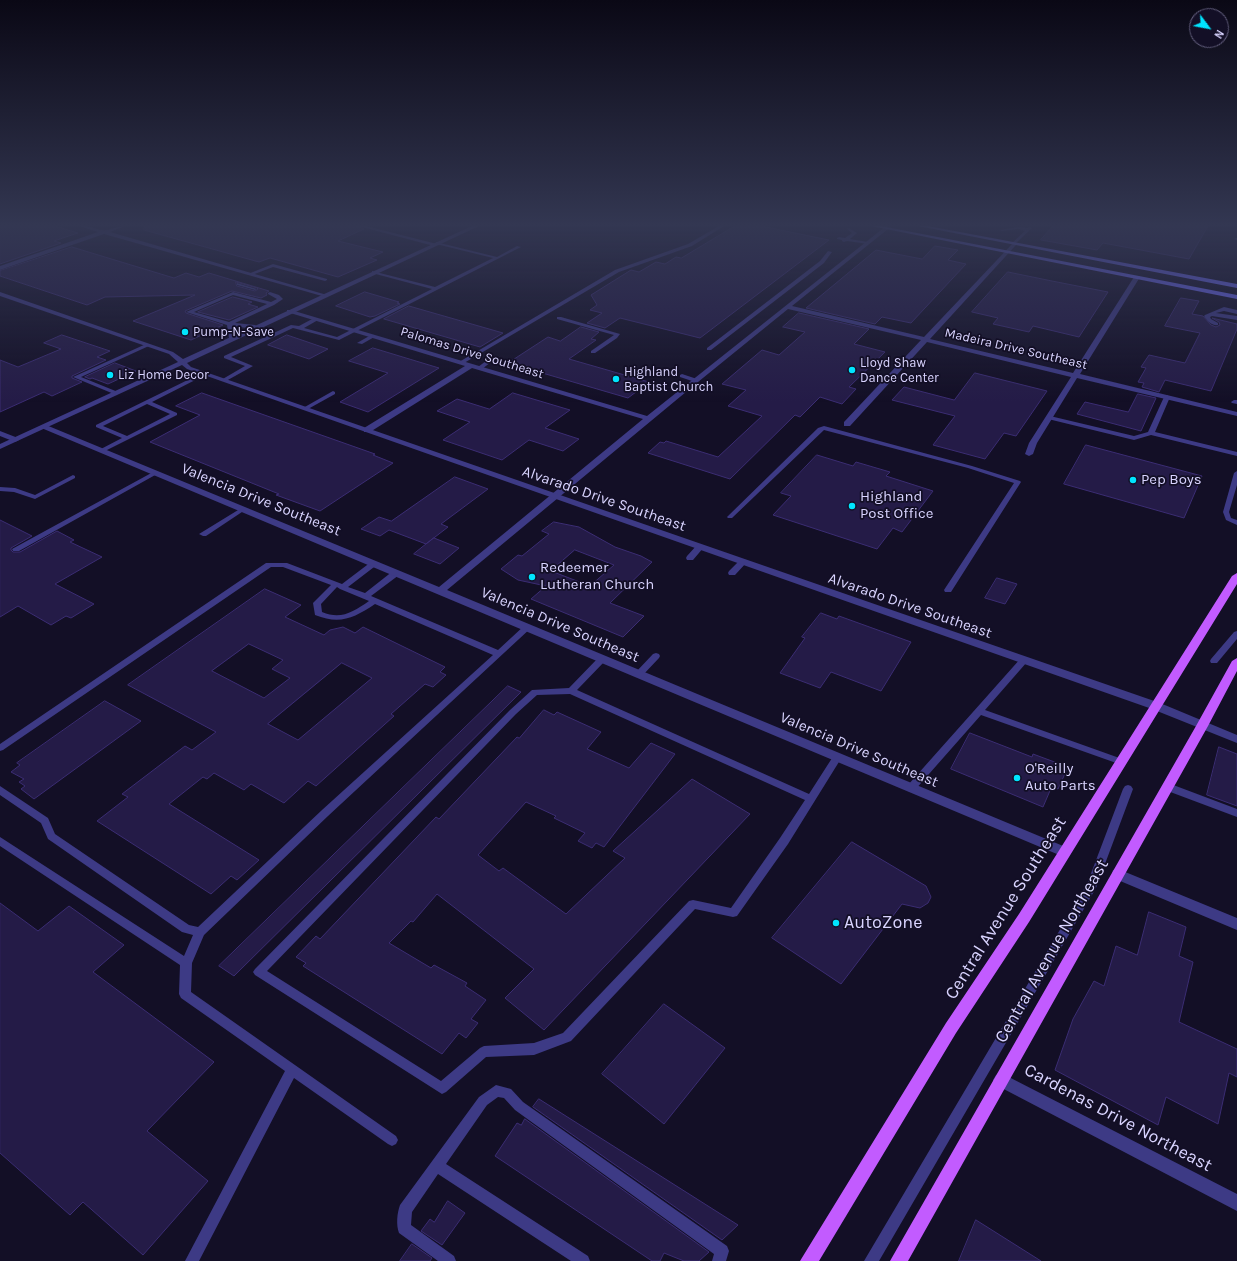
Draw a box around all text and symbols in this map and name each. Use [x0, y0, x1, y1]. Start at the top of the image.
north arrow [1189, 8, 1229, 48]
text: N [1211, 27, 1226, 41]
place label: Pump-N-Save [193, 324, 274, 340]
street label: Palomas Drive Southeast [399, 324, 545, 382]
street label: Madeira Drive Southeast [943, 325, 1089, 373]
marker: Pump-N-Save [180, 327, 190, 337]
place label: Lloyd Shaw Dance Center [860, 355, 939, 386]
place label: Highland Baptist Church [624, 364, 713, 395]
marker: Lloyd Shaw Dance Center [847, 365, 857, 375]
place label: Liz Home Decor [118, 367, 209, 383]
marker: Liz Home Decor [105, 370, 115, 380]
marker: Highland Baptist Church [611, 374, 621, 384]
street label: Valencia Drive Southeast [179, 460, 343, 540]
street label: Alvarado Drive Southeast [520, 462, 688, 536]
place label: Pep Boys [1141, 471, 1202, 489]
marker: Pep Boys [1128, 475, 1138, 485]
place label: Highland Post Office [860, 488, 933, 523]
marker: Highland Post Office [847, 501, 857, 511]
place label: Redeemer Lutheran Church [540, 559, 654, 594]
street label: Alvarado Drive Southeast [826, 569, 994, 643]
marker: Redeemer Lutheran Church [527, 572, 537, 582]
street label: Valencia Drive Southeast [478, 583, 642, 667]
street label: Valencia Drive Southeast [777, 708, 941, 792]
place label: O'Reilly Auto Parts [1025, 760, 1096, 795]
marker: O'Reilly Auto Parts [1012, 773, 1022, 783]
street label: Central Avenue Southeast [941, 812, 1071, 1004]
street label: Central Avenue Northeast [990, 855, 1114, 1047]
place label: AutoZone [844, 912, 922, 934]
marker: AutoZone [831, 918, 841, 928]
street label: Cardenas Drive Northeast [1020, 1059, 1216, 1177]

